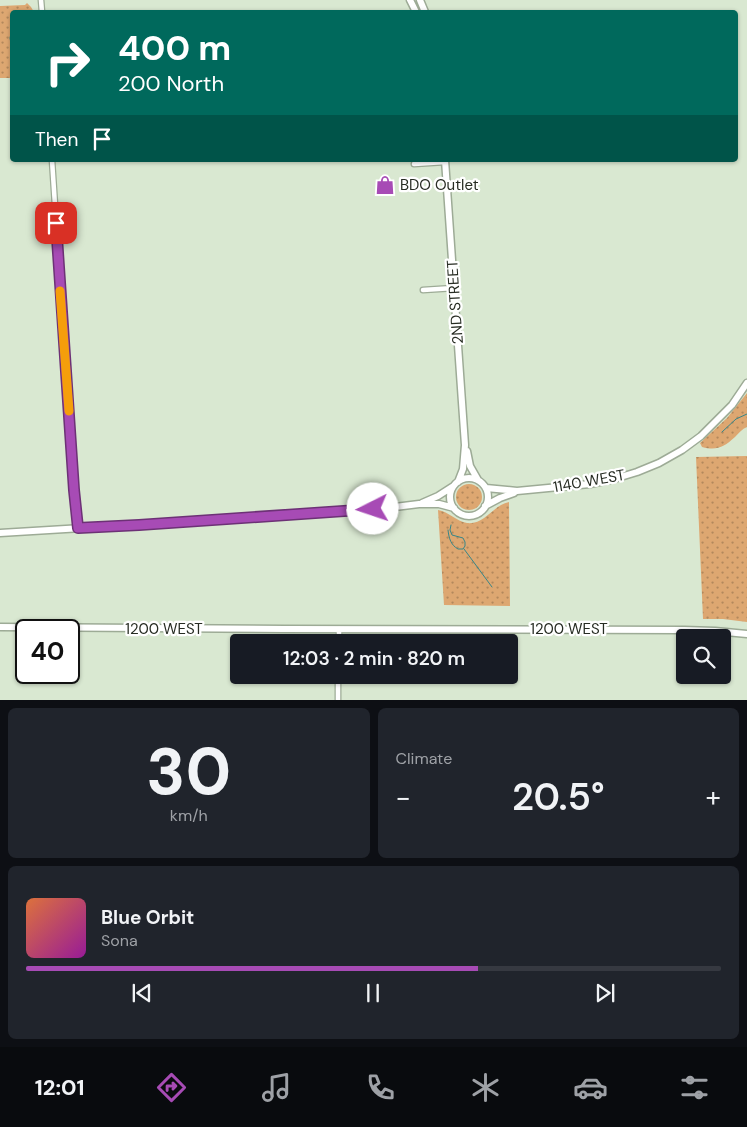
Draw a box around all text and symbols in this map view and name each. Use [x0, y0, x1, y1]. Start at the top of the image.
text: 400 m [118, 25, 231, 71]
icon: right [35, 30, 100, 95]
text: 200 North [118, 69, 224, 98]
icon: arrive [88, 125, 116, 153]
text: Then [35, 127, 78, 152]
shop icon: BDO Outlet [374, 174, 396, 196]
place label: BDO Outlet [400, 175, 479, 195]
pin [35, 202, 77, 244]
icon: arrive [42, 209, 70, 237]
street label: 2ND STREET [442, 259, 468, 345]
street label: 1140 WEST [552, 465, 626, 497]
position arrow [346, 482, 398, 534]
speed limit sign: 40 [15, 619, 80, 684]
street label: 1200 WEST [125, 619, 203, 639]
street label: 1200 WEST [530, 619, 608, 639]
map controls [676, 629, 731, 684]
button: search [676, 629, 731, 684]
text: 12:03 · 2 min · 820 m [283, 646, 465, 671]
text: 30 [146, 730, 231, 814]
text: Climate [396, 748, 452, 769]
text: 20.5° [512, 772, 605, 822]
text: − [396, 779, 411, 816]
text: + [706, 779, 721, 816]
text: km/h [170, 805, 208, 826]
text: Blue Orbit [101, 905, 194, 930]
text: Sona [101, 930, 138, 951]
icon: previous [128, 979, 156, 1007]
icon: pause [359, 979, 387, 1007]
icon: next [591, 979, 619, 1007]
icon: directions [154, 1070, 189, 1105]
icon: music [259, 1070, 294, 1105]
icon: phone [363, 1070, 398, 1105]
icon: climate [468, 1070, 503, 1105]
icon: car [573, 1070, 608, 1105]
icon: filters [677, 1070, 712, 1105]
text: 12:01 [35, 1073, 85, 1102]

